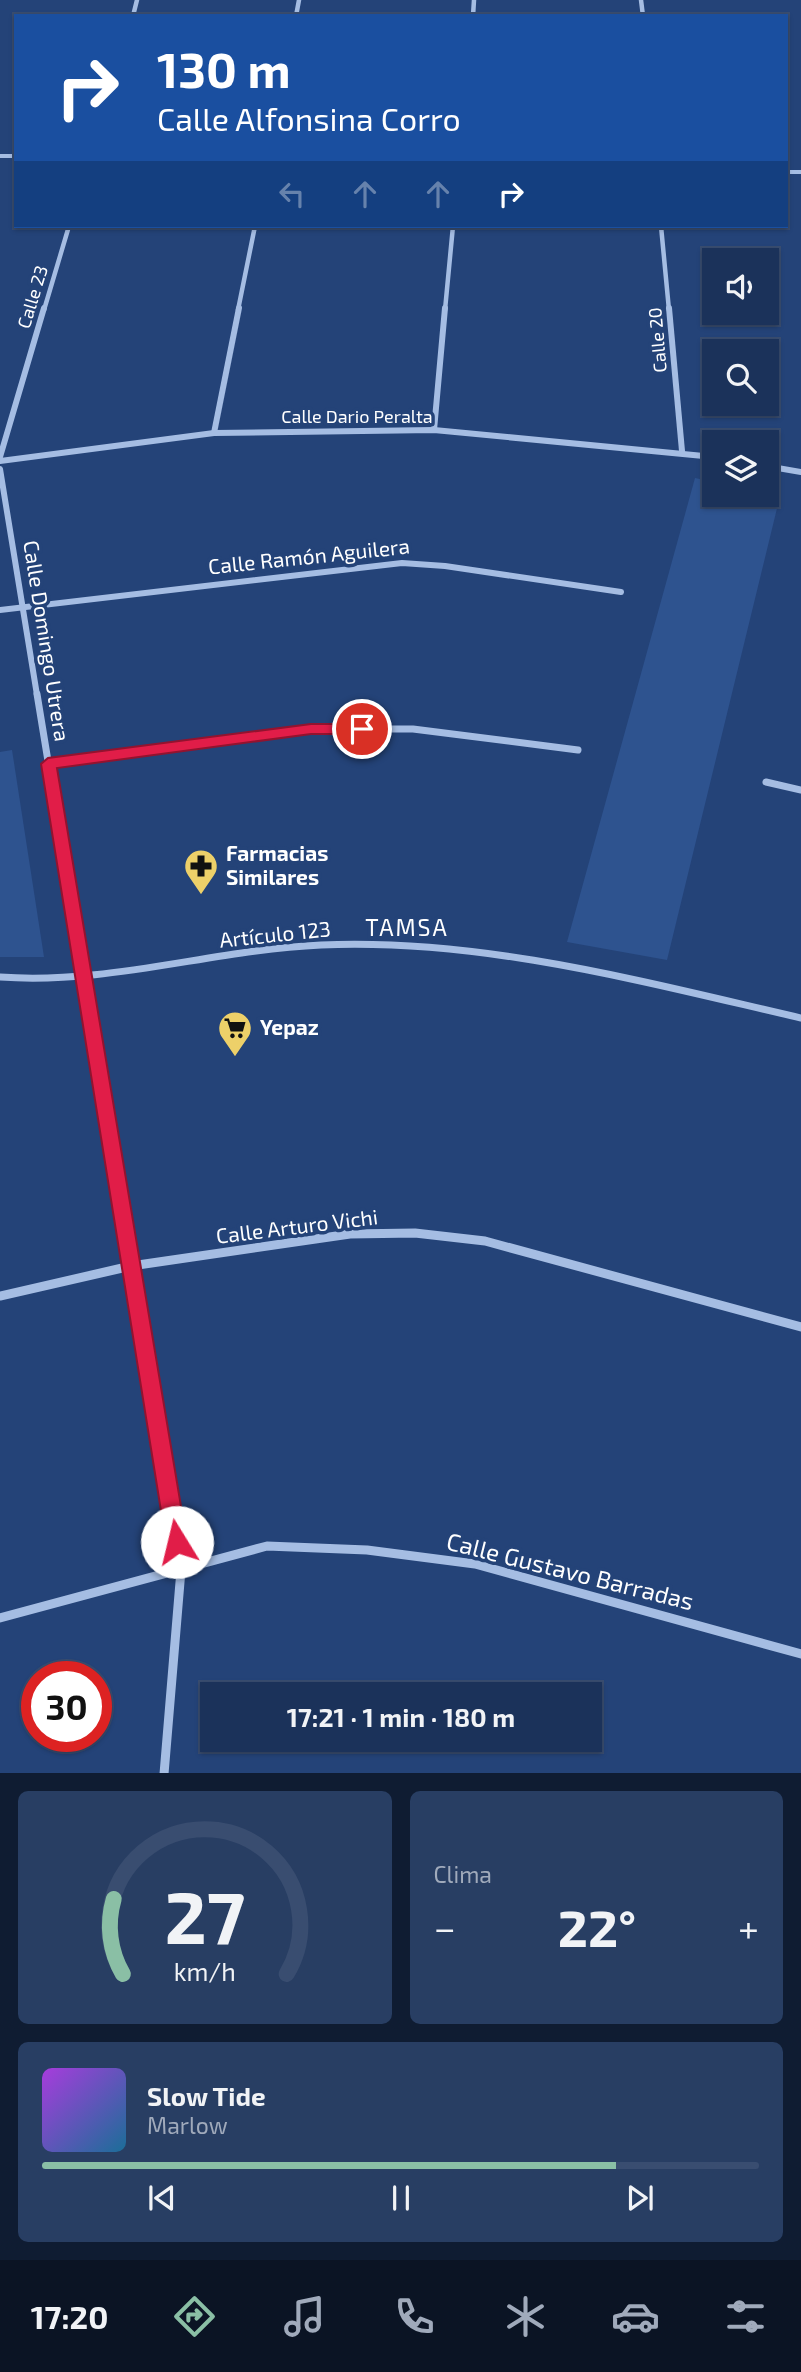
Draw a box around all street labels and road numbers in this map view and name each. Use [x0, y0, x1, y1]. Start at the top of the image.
street label: Calle 23 [12, 263, 52, 331]
street label: Calle 20 [643, 307, 671, 374]
street label: Calle Dario Peralta [281, 405, 433, 427]
street label: Calle Ramón Aguilera [207, 532, 411, 579]
street label: Calle Domingo Utrera [19, 538, 76, 743]
street label: Artículo 123 [218, 915, 332, 952]
street label: Calle Arturo Vichi [214, 1203, 379, 1248]
street label: Calle Gustavo Barradas [444, 1526, 697, 1615]

